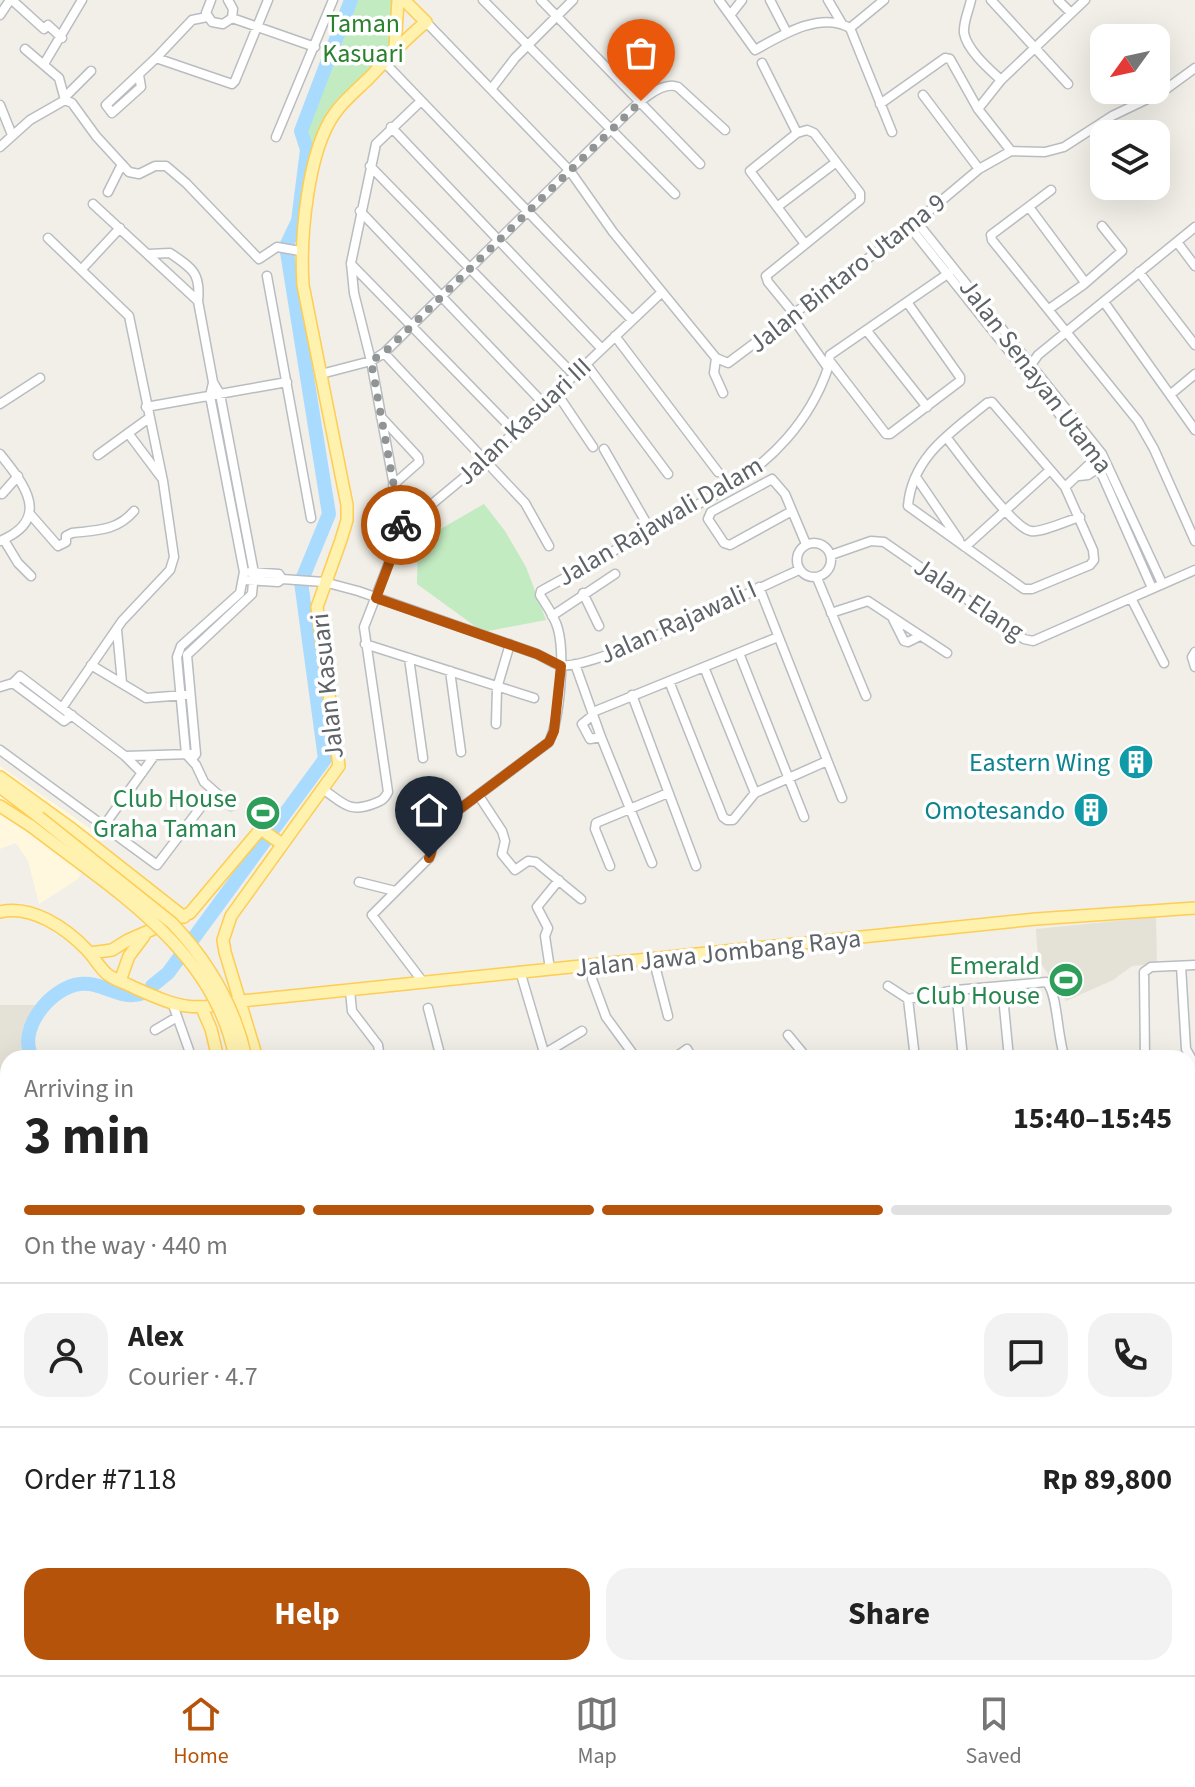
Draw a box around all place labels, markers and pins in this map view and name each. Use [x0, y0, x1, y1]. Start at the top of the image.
pin [607, 19, 675, 101]
building icon: Eastern Wing [1117, 743, 1155, 781]
place label: Eastern Wing [969, 744, 1110, 781]
pin [395, 776, 463, 858]
place label: Club House Graha Taman [93, 780, 237, 847]
building icon: Omotesando [1072, 791, 1110, 829]
place label: Omotesando [924, 792, 1065, 829]
sports icon: Club House Graha Taman [244, 794, 282, 832]
place label: Emerald Club House [916, 947, 1040, 1014]
sports icon: Emerald Club House [1047, 961, 1085, 999]

